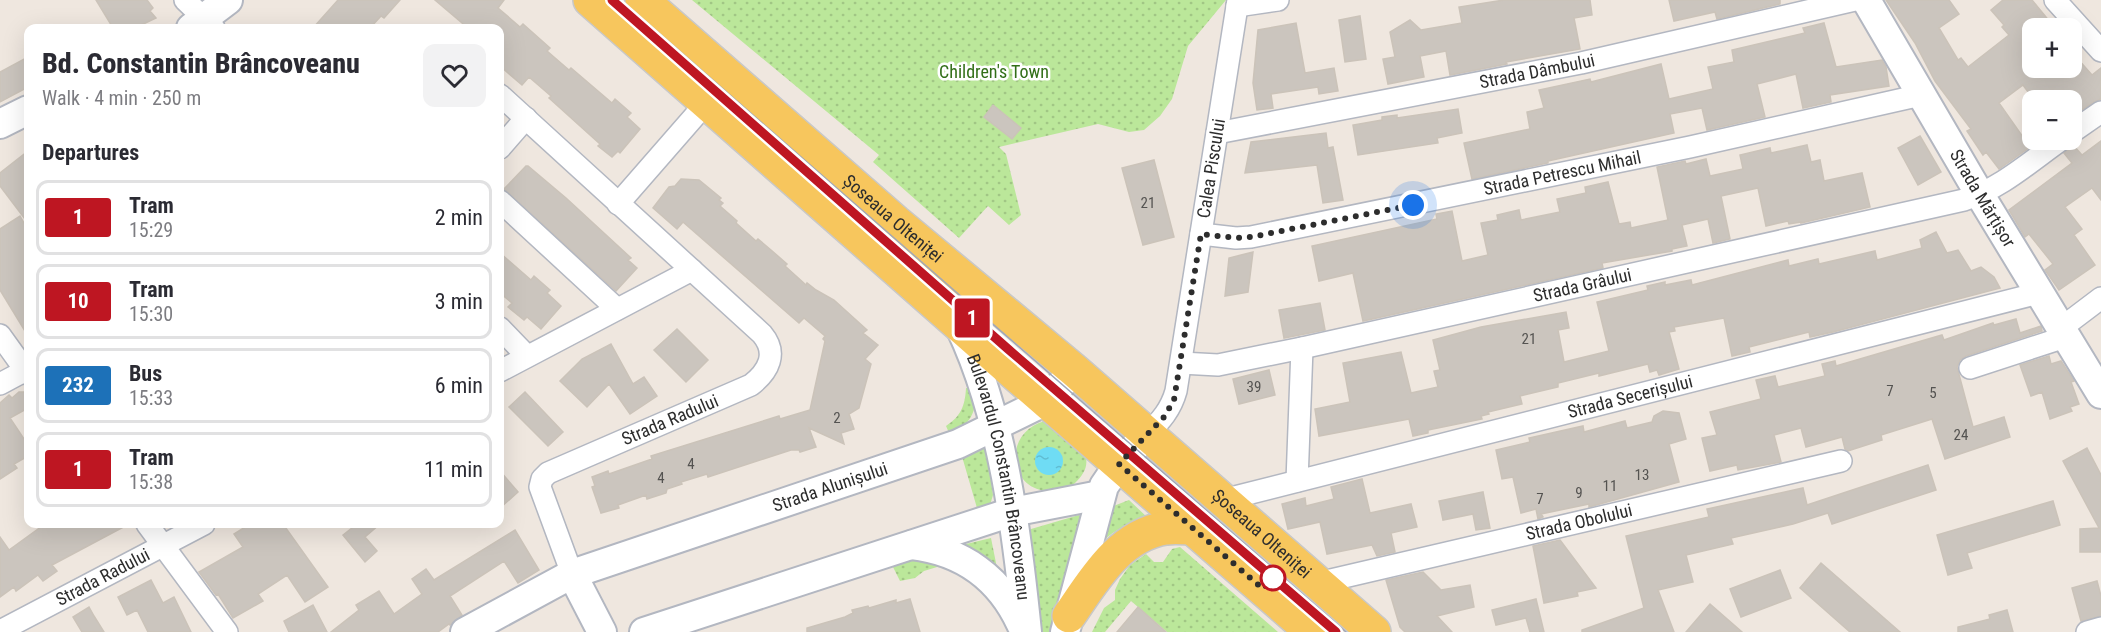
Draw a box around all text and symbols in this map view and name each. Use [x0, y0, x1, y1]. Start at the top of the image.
map controls [2022, 18, 2082, 150]
button: + [2022, 18, 2082, 78]
button: heart [423, 44, 486, 107]
text: Bd. Constantin Brâncoveanu [42, 47, 360, 80]
street label: Strada Dâmbului [1478, 49, 1597, 92]
park label: Children's Town [939, 61, 1049, 82]
text: Walk · 4 min · 250 m [42, 86, 201, 110]
button: − [2022, 90, 2082, 150]
street label: Calea Piscului [1193, 117, 1229, 220]
text: Departures [42, 140, 139, 165]
street label: Strada Mărțișor [1946, 145, 2020, 251]
street label: Strada Petrescu Mihail [1482, 146, 1643, 199]
street label: Șoseaua Olteniței [839, 170, 948, 267]
your location [1398, 190, 1428, 220]
text: Tram [129, 193, 174, 218]
house number: 21 [1141, 194, 1155, 212]
text: 1 [73, 205, 83, 229]
text: 2 min [435, 205, 483, 230]
text: 15:29 [129, 218, 173, 242]
street label: Strada Grâului [1531, 264, 1633, 306]
text: Tram [129, 277, 174, 302]
text: 10 [67, 289, 89, 313]
text: 3 min [435, 289, 483, 314]
line badge: 1 [952, 298, 992, 338]
text: 15:30 [129, 302, 173, 326]
text: 1 [967, 306, 977, 330]
house number: 21 [1522, 330, 1536, 348]
street label: Bulevardul Constantin Brâncoveanu [963, 351, 1035, 601]
text: Bus [129, 361, 162, 386]
street label: Strada Secerișului [1565, 370, 1695, 422]
text: 232 [62, 373, 94, 397]
text: 6 min [435, 373, 483, 398]
house number: 39 [1247, 378, 1261, 396]
house number: 7 [1886, 382, 1894, 400]
house number: 5 [1929, 384, 1937, 402]
text: 15:33 [129, 386, 173, 410]
street label: Strada Radului [618, 390, 721, 449]
house number: 2 [833, 409, 841, 427]
house number: 24 [1954, 426, 1968, 444]
text: Tram [129, 445, 174, 470]
house number: 4 [687, 455, 695, 473]
text: 1 [73, 457, 83, 481]
text: 11 min [424, 457, 483, 482]
street label: Strada Alunișului [770, 457, 890, 516]
house number: 13 [1635, 466, 1649, 484]
house number: 4 [657, 469, 665, 487]
text: 15:38 [129, 470, 173, 494]
house number: 11 [1603, 477, 1617, 495]
house number: 9 [1575, 484, 1583, 502]
street label: Șoseaua Olteniței [1207, 485, 1316, 582]
house number: 7 [1536, 490, 1544, 508]
street label: Strada Obolului [1524, 499, 1634, 544]
street label: Strada Radului [52, 543, 153, 610]
unlabelled marker [1260, 565, 1286, 591]

